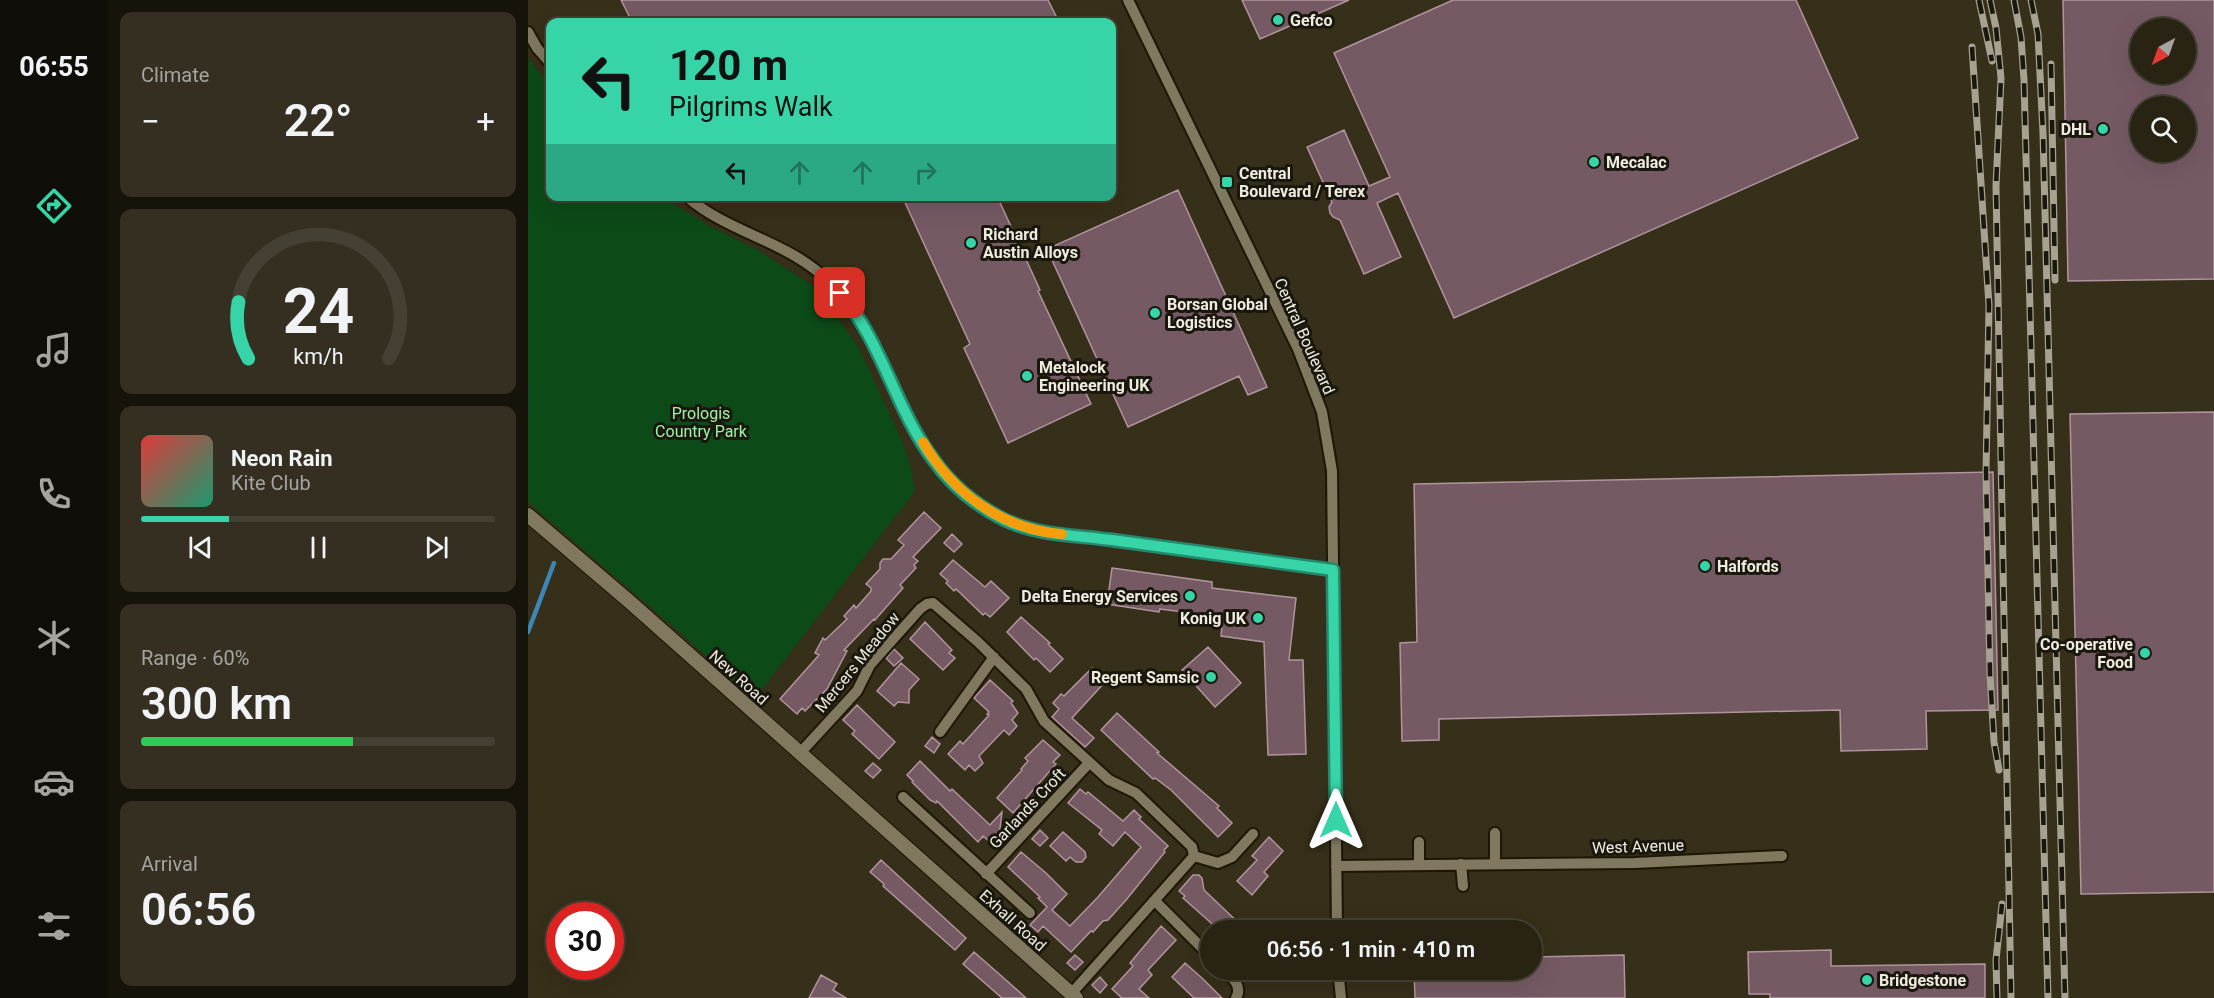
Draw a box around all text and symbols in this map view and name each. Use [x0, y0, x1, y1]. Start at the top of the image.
place label: Gefco [1290, 11, 1332, 30]
marker: Gefco [1271, 13, 1285, 27]
north arrow [2130, 18, 2196, 84]
map controls [2130, 18, 2196, 162]
text: 120 m [669, 41, 788, 90]
icon: left [570, 42, 648, 120]
text: 06:55 [19, 51, 89, 83]
text: Climate [141, 63, 209, 87]
text: Pilgrims Walk [669, 91, 833, 123]
text: 22° [284, 94, 352, 147]
button: search [2130, 96, 2196, 162]
text: − [141, 102, 160, 141]
text: + [476, 102, 495, 141]
place label: DHL [2061, 120, 2091, 139]
marker: DHL [2096, 122, 2110, 136]
place label: Mecalac [1606, 153, 1667, 172]
marker: Mecalac [1587, 155, 1601, 169]
icon: left [720, 156, 753, 189]
icon: ahead [783, 156, 816, 189]
icon: ahead [846, 156, 879, 189]
icon: right [909, 156, 942, 189]
place label: Central Boulevard / Terex [1239, 164, 1366, 201]
marker: Central Boulevard / Terex [1220, 175, 1234, 189]
icon: directions [33, 185, 75, 227]
place label: Richard Austin Alloys [983, 225, 1078, 262]
marker: Richard Austin Alloys [964, 236, 978, 250]
pin [814, 267, 865, 318]
text: 24 [282, 275, 354, 348]
street label: Central Boulevard [1270, 275, 1339, 397]
icon: arrive [823, 276, 856, 309]
place label: Borsan Global Logistics [1167, 295, 1268, 332]
marker: Borsan Global Logistics [1148, 306, 1162, 320]
icon: music [33, 329, 75, 371]
text: km/h [293, 344, 343, 369]
place label: Metalock Engineering UK [1039, 358, 1150, 395]
marker: Metalock Engineering UK [1020, 369, 1034, 383]
park label: Prologis Country Park [655, 404, 748, 441]
text: Neon Rain [231, 446, 333, 471]
text: Kite Club [231, 471, 311, 495]
icon: phone [33, 473, 75, 515]
icon: previous [184, 531, 217, 564]
icon: pause [302, 531, 335, 564]
icon: next [420, 531, 453, 564]
place label: Halfords [1717, 557, 1779, 576]
marker: Halfords [1698, 559, 1712, 573]
place label: Delta Energy Services [1021, 587, 1178, 606]
marker: Delta Energy Services [1183, 589, 1197, 603]
street label: Mercers Meadow [811, 608, 904, 716]
place label: Konig UK [1180, 609, 1247, 628]
marker: Konig UK [1251, 611, 1265, 625]
icon: climate [33, 617, 75, 659]
place label: Co-operative Food [2040, 635, 2133, 672]
text: Range · 60% [141, 646, 249, 670]
street label: New Road [705, 646, 772, 709]
marker: Co-operative Food [2138, 646, 2152, 660]
place label: Regent Samsic [1091, 668, 1199, 687]
marker: Regent Samsic [1204, 670, 1218, 684]
text: 300 km [141, 677, 292, 730]
icon: car [33, 761, 75, 803]
street label: Garlands Croft [985, 764, 1070, 853]
position arrow [1304, 788, 1368, 852]
street label: West Avenue [1592, 835, 1684, 858]
text: Arrival [141, 852, 198, 876]
text: 06:56 [141, 883, 256, 936]
street label: Exhall Road [975, 886, 1050, 955]
speed limit sign: 30 [546, 902, 624, 980]
icon: filters [33, 905, 75, 947]
text: 06:56 · 1 min · 410 m [1267, 937, 1475, 962]
place label: Bridgestone [1879, 971, 1967, 990]
marker: Bridgestone [1860, 973, 1874, 987]

